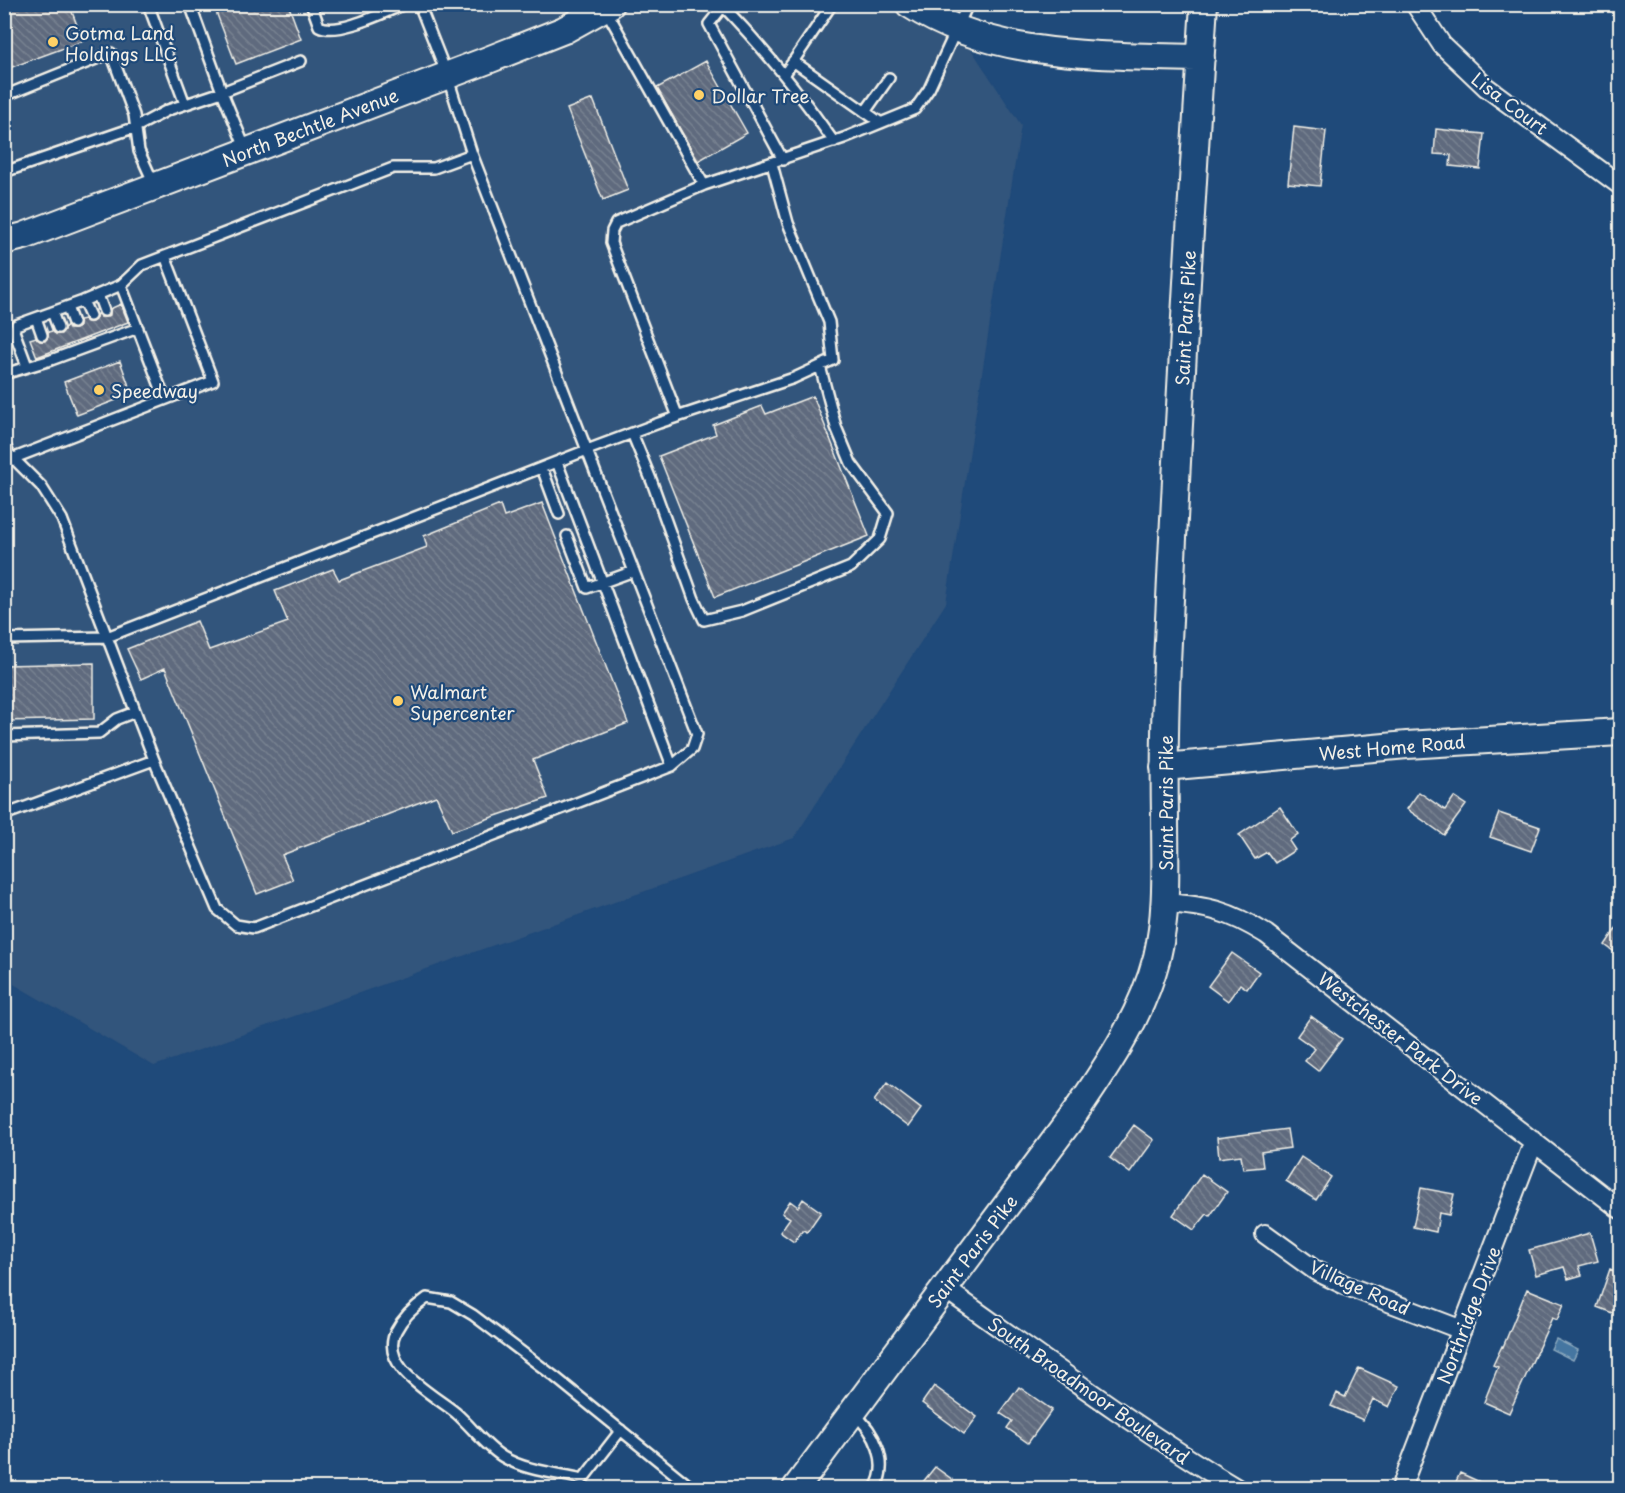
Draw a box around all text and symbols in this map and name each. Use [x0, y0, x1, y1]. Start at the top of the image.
place label: Gotma Land Holdings LLC [65, 19, 178, 67]
marker: Gotma Land Holdings LLC [46, 35, 60, 49]
street label: Lisa Court [1466, 65, 1554, 141]
street label: North Bechtle Avenue [218, 81, 402, 173]
place label: Dollar Tree [711, 82, 810, 109]
marker: Dollar Tree [692, 88, 706, 102]
street label: Saint Paris Pike [1168, 250, 1202, 386]
place label: Speedway [111, 377, 198, 404]
marker: Speedway [92, 383, 106, 397]
place label: Walmart Supercenter [410, 678, 515, 726]
marker: Walmart Supercenter [391, 694, 405, 708]
street label: West Home Road [1318, 727, 1466, 767]
street label: Saint Paris Pike [1152, 735, 1179, 871]
street label: Westchester Park Drive [1313, 965, 1489, 1111]
street label: Saint Paris Pike [920, 1189, 1024, 1313]
street label: Northridge Drive [1429, 1242, 1507, 1388]
street label: Village Road [1305, 1253, 1415, 1321]
street label: South Broadmoor Boulevard [983, 1310, 1195, 1470]

